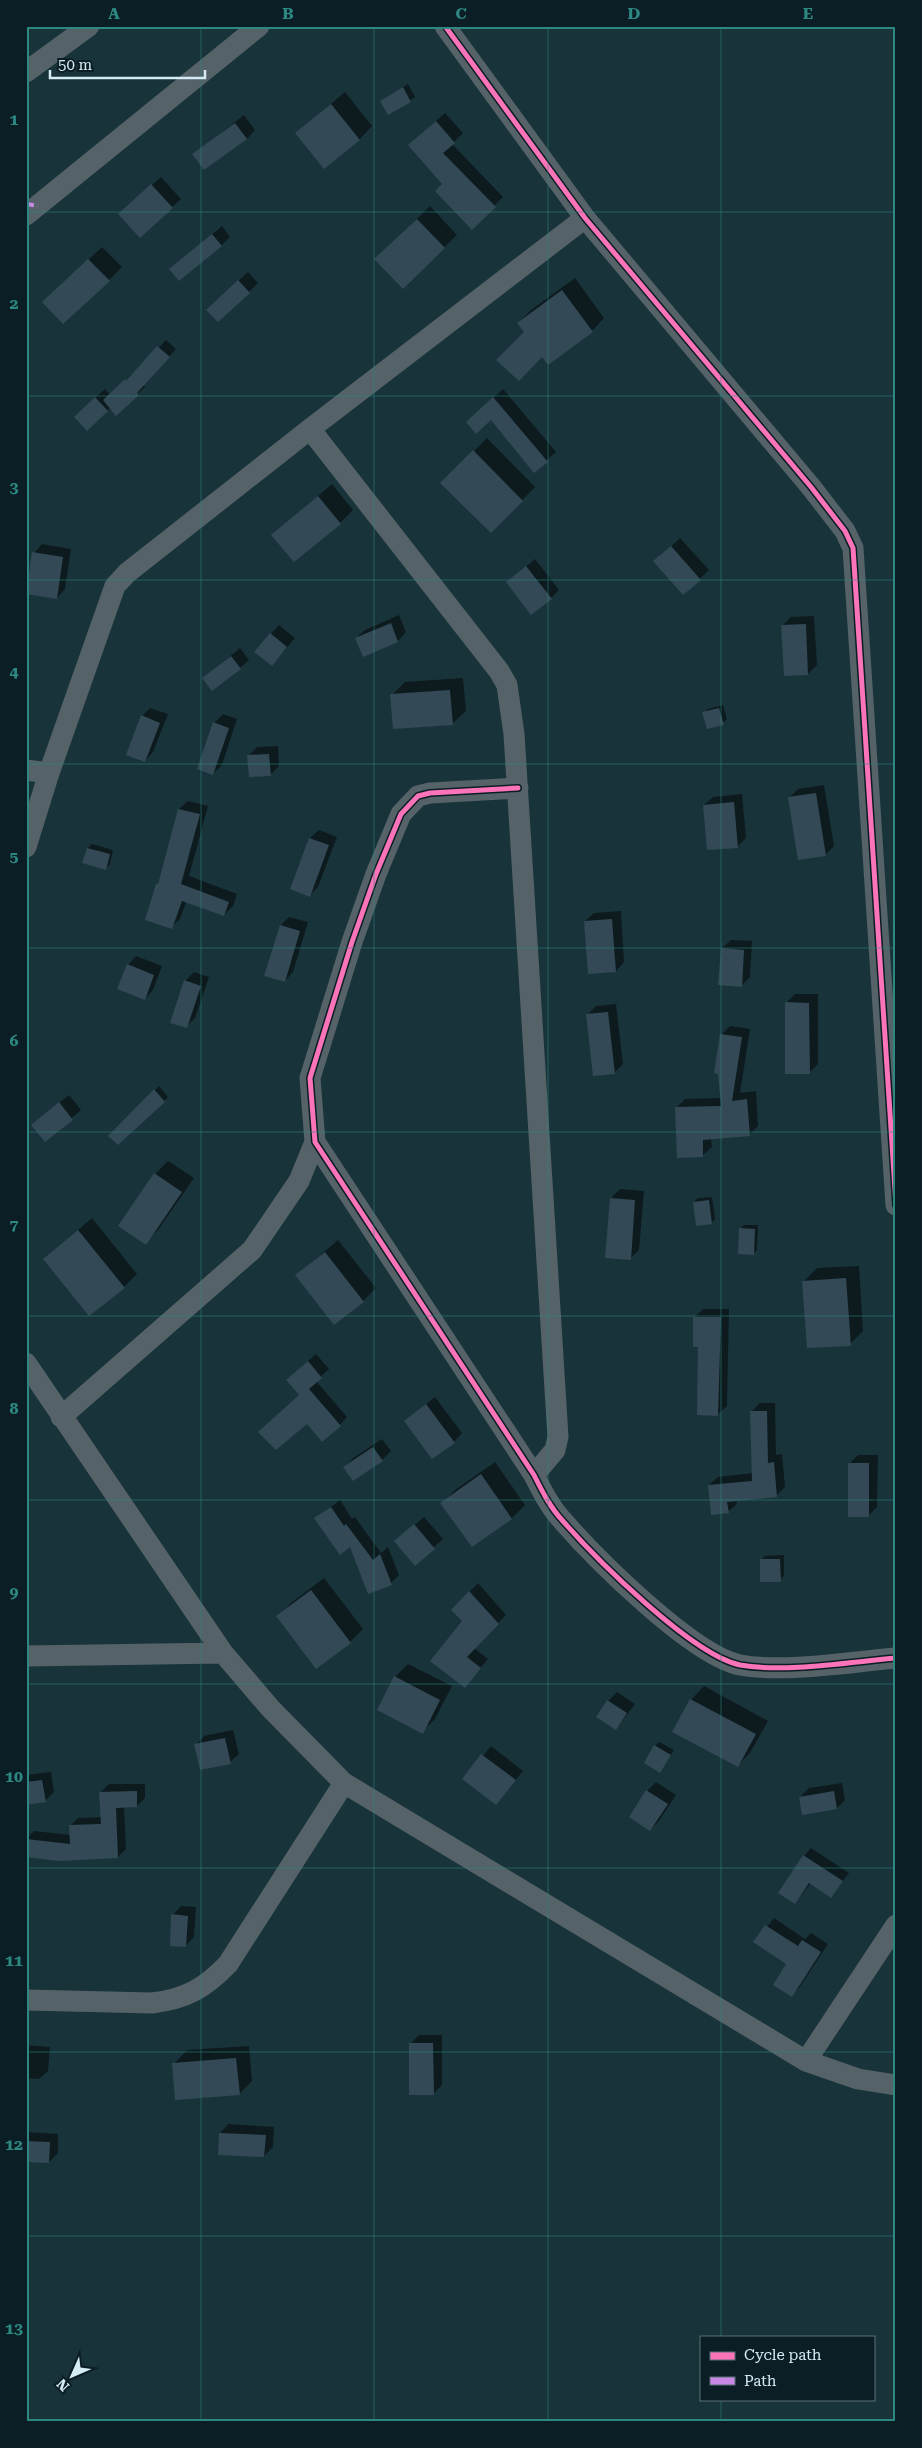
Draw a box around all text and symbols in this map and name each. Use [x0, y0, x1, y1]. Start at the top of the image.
text: A [108, 4, 120, 23]
text: B [282, 4, 294, 23]
text: C [455, 4, 467, 23]
text: D [628, 4, 641, 23]
text: E [803, 4, 813, 23]
scale bar [50, 48, 205, 80]
text: 50 m [58, 56, 93, 74]
text: 1 [10, 110, 19, 129]
text: 2 [10, 294, 19, 313]
text: 3 [10, 478, 19, 497]
text: 4 [10, 662, 19, 681]
text: 5 [10, 847, 19, 866]
text: 6 [10, 1031, 19, 1050]
text: 7 [10, 1215, 19, 1234]
text: 8 [10, 1399, 19, 1418]
text: 9 [10, 1583, 19, 1602]
text: 10 [5, 1767, 23, 1786]
text: 11 [5, 1951, 23, 1970]
text: 12 [5, 2135, 23, 2154]
text: 13 [5, 2319, 23, 2338]
legend [700, 2336, 874, 2400]
text: Cycle path [744, 2346, 822, 2364]
north arrow [48, 2350, 98, 2400]
text: Path [744, 2372, 777, 2390]
text: N [53, 2376, 72, 2395]

